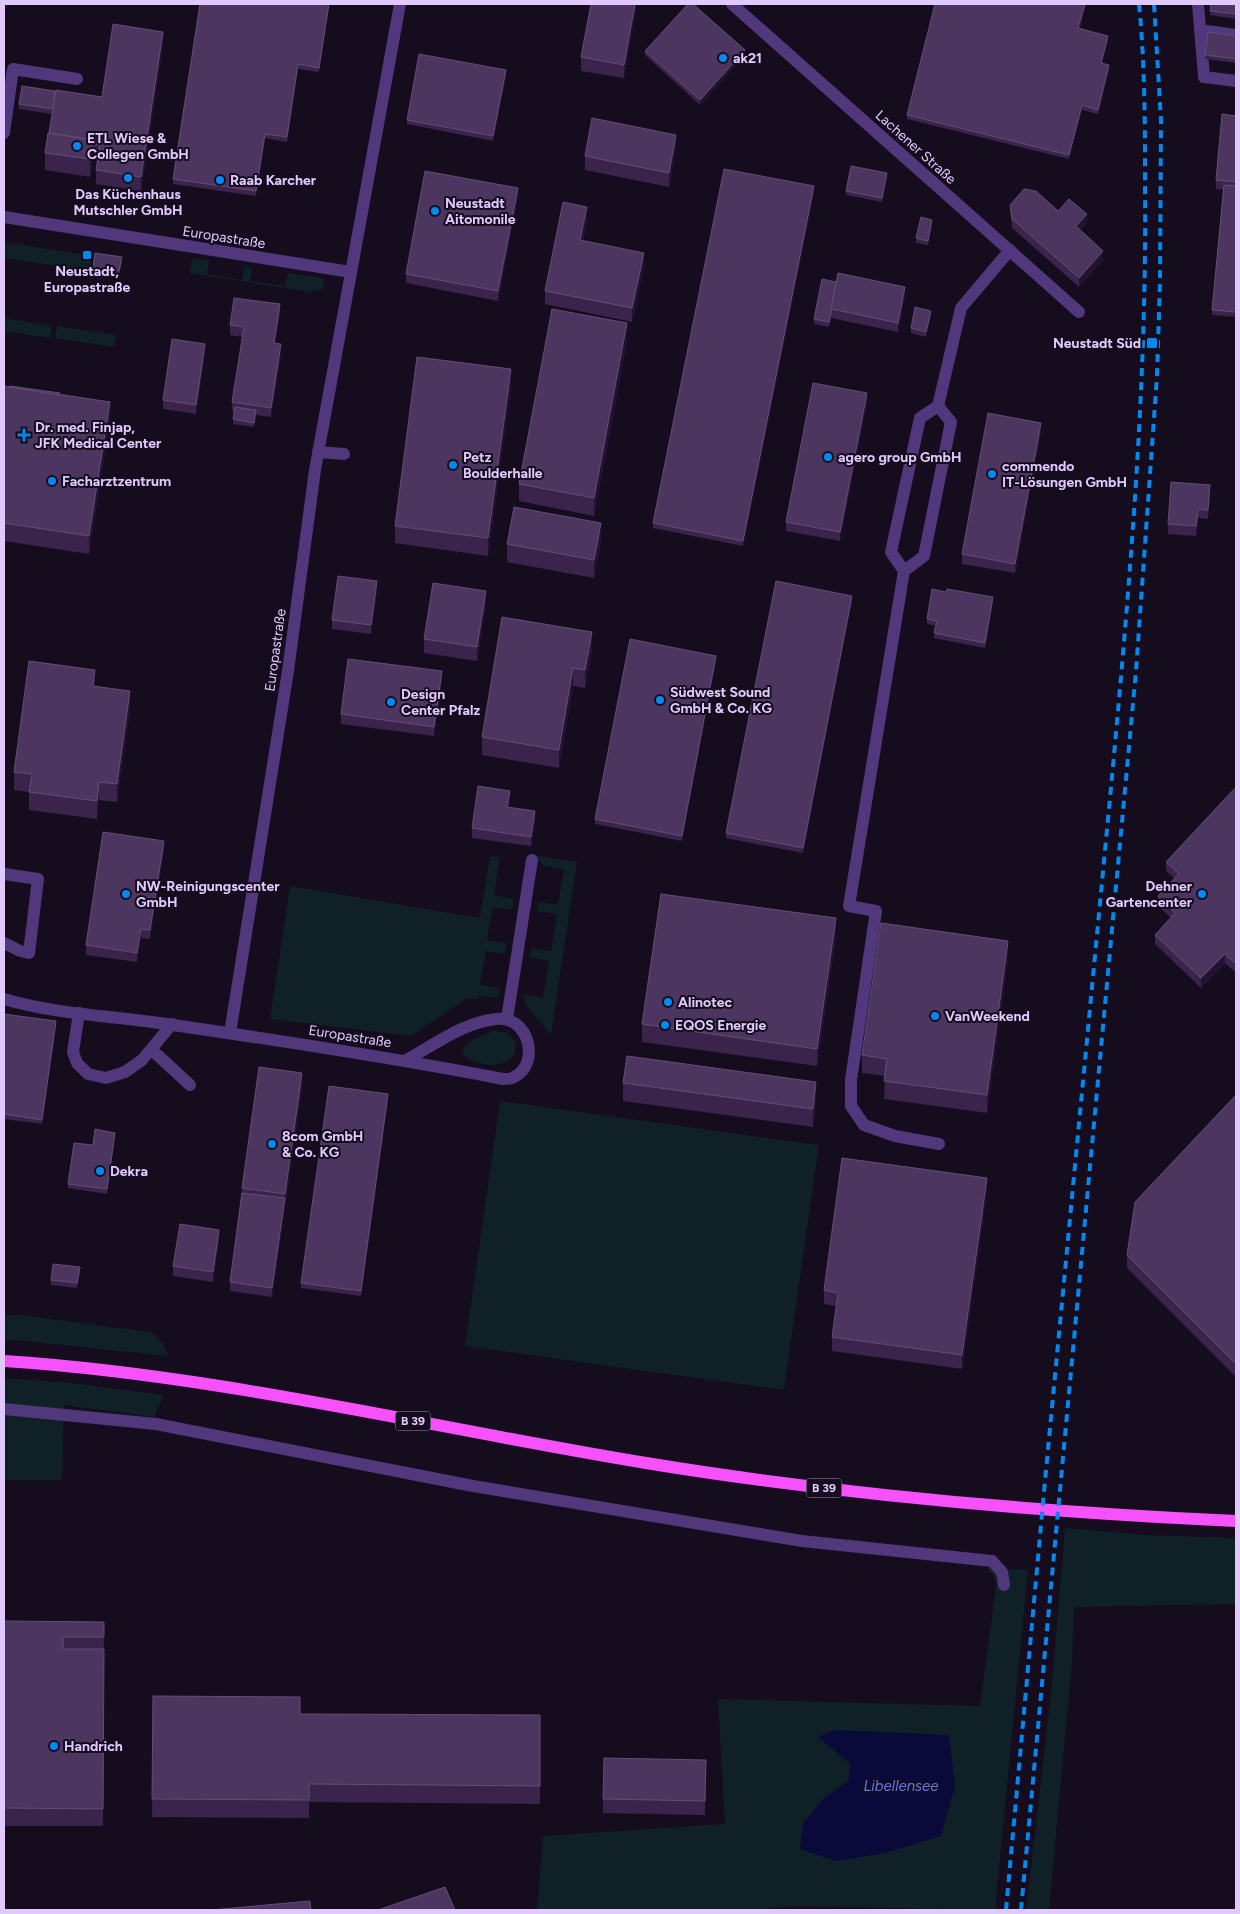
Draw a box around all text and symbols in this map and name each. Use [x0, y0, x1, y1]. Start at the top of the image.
place label: ak21 [733, 50, 762, 67]
marker: ak21 [717, 52, 729, 64]
street label: Lachener Straße [872, 107, 960, 188]
place label: ETL Wiese & Collegen GmbH [87, 130, 189, 163]
marker: ETL Wiese & Collegen GmbH [71, 140, 83, 152]
marker: Das Küchenhaus Mutschler GmbH [122, 172, 134, 184]
place label: Raab Karcher [230, 172, 317, 189]
marker: Raab Karcher [214, 174, 226, 186]
place label: Das Küchenhaus Mutschler GmbH [73, 186, 183, 219]
place label: Neustadt Aitomonile [445, 195, 516, 228]
marker: Neustadt Aitomonile [429, 205, 441, 217]
street label: Europastraße [181, 223, 267, 252]
marker: Neustadt, Europastraße [81, 249, 93, 261]
place label: Neustadt, Europastraße [44, 263, 130, 296]
place label: Neustadt Süd [1053, 335, 1141, 352]
marker: Neustadt Süd [1145, 336, 1159, 350]
place label: Dr. med. Finjap, JFK Medical Center [35, 419, 162, 452]
marker: Dr. med. Finjap, JFK Medical Center [17, 428, 31, 442]
place label: Petz Boulderhalle [463, 449, 543, 482]
place label: agero group GmbH [838, 449, 961, 466]
marker: agero group GmbH [822, 451, 834, 463]
place label: commendo IT-Lösungen GmbH [1002, 458, 1127, 491]
marker: Petz Boulderhalle [447, 459, 459, 471]
marker: commendo IT-Lösungen GmbH [986, 468, 998, 480]
place label: Facharztzentrum [62, 473, 171, 490]
marker: Facharztzentrum [46, 475, 58, 487]
street label: Europastraße [261, 607, 290, 693]
place label: Südwest Sound GmbH & Co. KG [670, 684, 773, 717]
place label: Design Center Pfalz [401, 686, 480, 719]
marker: Südwest Sound GmbH & Co. KG [654, 694, 666, 706]
marker: Design Center Pfalz [385, 696, 397, 708]
place label: NW-Reinigungscenter GmbH [136, 878, 280, 911]
place label: Dehner Gartencenter [1106, 878, 1193, 911]
marker: NW-Reinigungscenter GmbH [120, 888, 132, 900]
marker: Dehner Gartencenter [1196, 888, 1208, 900]
place label: Alinotec [678, 994, 732, 1011]
marker: Alinotec [662, 996, 674, 1008]
place label: VanWeekend [945, 1008, 1030, 1025]
marker: VanWeekend [929, 1010, 941, 1022]
place label: EQOS Energie [675, 1017, 766, 1034]
marker: EQOS Energie [659, 1019, 671, 1031]
street label: Europastraße [307, 1022, 393, 1051]
place label: 8com GmbH & Co. KG [282, 1128, 363, 1161]
marker: 8com GmbH & Co. KG [266, 1138, 278, 1150]
place label: Dekra [110, 1163, 148, 1180]
marker: Dekra [94, 1165, 106, 1177]
road number: B 39 [396, 1412, 430, 1430]
road number: B 39 [806, 1479, 842, 1498]
place label: Handrich [64, 1738, 123, 1755]
marker: Handrich [48, 1740, 60, 1752]
water label: Libellensee [863, 1777, 939, 1795]

